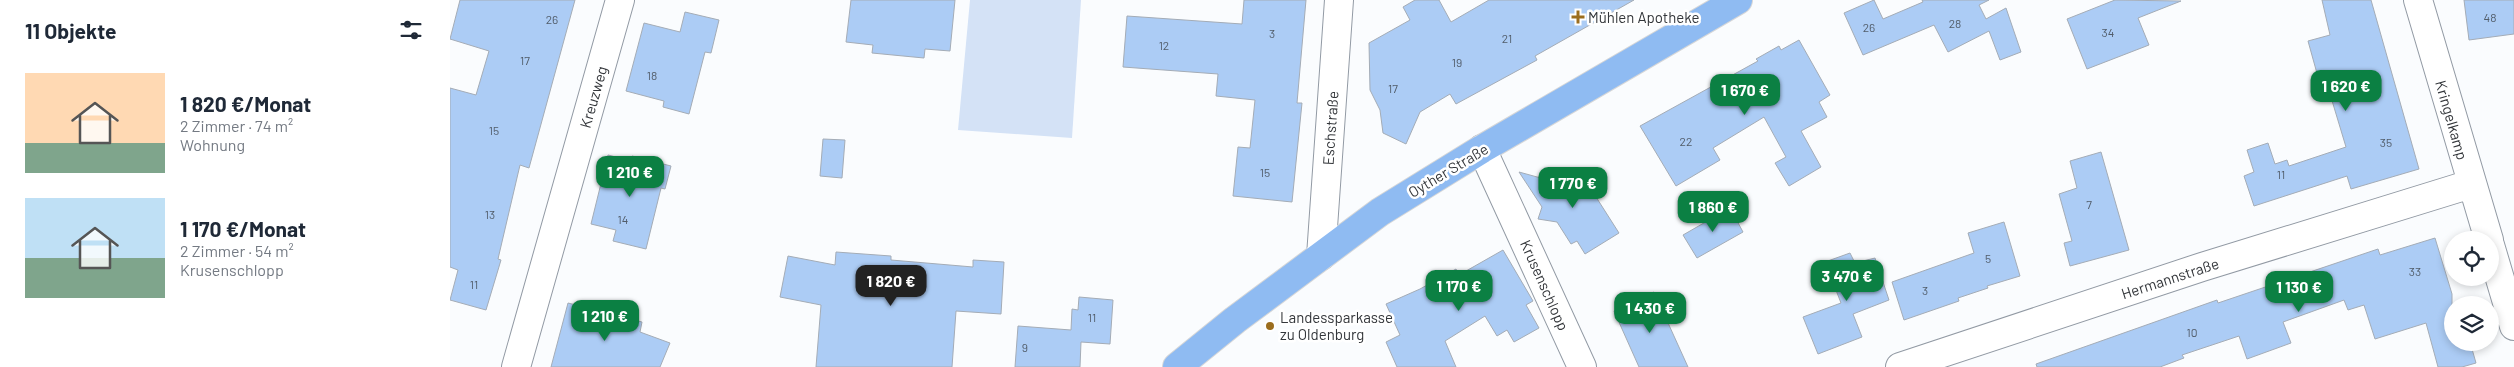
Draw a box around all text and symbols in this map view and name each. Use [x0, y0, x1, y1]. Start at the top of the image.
place label: Mühlen Apotheke [1588, 8, 1699, 26]
house number: 48 [2484, 10, 2496, 24]
marker: Mühlen Apotheke [1572, 11, 1584, 23]
house number: 26 [546, 12, 558, 26]
icon: filters [397, 16, 425, 44]
house number: 28 [1949, 16, 1961, 30]
text: 11 Objekte [25, 18, 116, 43]
house number: 26 [1863, 20, 1875, 34]
house number: 34 [2102, 25, 2114, 39]
house number: 3 [1269, 26, 1275, 40]
house number: 21 [1502, 31, 1512, 45]
house number: 12 [1159, 38, 1169, 52]
house number: 17 [520, 53, 530, 67]
house number: 19 [1452, 55, 1462, 69]
street label: Kreuzweg [576, 64, 610, 130]
house number: 18 [647, 68, 657, 82]
pin: 1 620 € [2300, 70, 2392, 112]
pin: 1 670 € [1699, 74, 1791, 116]
text: 1 620 € [2322, 76, 2370, 95]
street label: Kringelkamp [2432, 78, 2472, 162]
text: 1 670 € [1721, 80, 1769, 99]
house number: 17 [1388, 81, 1398, 95]
street label: Eschstraße [1318, 90, 1342, 166]
text: 1 820 €/Monat [180, 91, 311, 116]
icon: home [65, 93, 125, 153]
text: 2 Zimmer · 74 m² [180, 116, 293, 135]
house number: 15 [489, 123, 499, 137]
house number: 22 [1680, 134, 1692, 148]
text: Wohnung [180, 135, 245, 154]
house number: 35 [2380, 135, 2392, 149]
street label: Oyther Straße [1405, 139, 1491, 201]
pin: 1 210 € [584, 156, 676, 198]
text: 1 210 € [607, 162, 653, 181]
house number: 15 [1260, 165, 1270, 179]
pin: 1 770 € [1527, 166, 1619, 209]
house number: 11 [2277, 167, 2285, 181]
text: 1 770 € [1549, 173, 1597, 192]
pin: 1 860 € [1667, 190, 1759, 233]
text: 1 860 € [1689, 197, 1737, 216]
house number: 7 [2086, 197, 2092, 211]
house number: 13 [485, 207, 495, 221]
house number: 14 [618, 212, 628, 226]
text: 1 170 €/Monat [180, 216, 306, 241]
icon: home [65, 218, 125, 278]
map controls [2444, 231, 2499, 351]
button: locate [2444, 231, 2499, 286]
street label: Krusenschlopp [1517, 237, 1573, 333]
text: 2 Zimmer · 54 m² [180, 241, 294, 260]
house number: 5 [1985, 251, 1991, 265]
street label: Hermannstraße [2119, 254, 2221, 302]
text: Krusenschlopp [180, 260, 284, 279]
pin: 3 470 € [1801, 260, 1893, 302]
pin: 1 820 € [845, 264, 937, 307]
house number: 33 [2409, 264, 2421, 278]
text: 3 470 € [1822, 266, 1872, 285]
pin: 1 170 € [1413, 270, 1505, 312]
pin: 1 130 € [2253, 270, 2345, 313]
text: 1 820 € [867, 271, 915, 290]
text: 1 170 € [1437, 276, 1481, 295]
house number: 11 [470, 277, 478, 291]
text: 1 130 € [2276, 277, 2322, 296]
house number: 3 [1922, 283, 1928, 297]
pin: 1 430 € [1604, 292, 1696, 334]
button: layers [2444, 296, 2499, 351]
text: 1 430 € [1625, 298, 1675, 317]
pin: 1 210 € [559, 300, 651, 342]
text: 1 210 € [582, 306, 628, 325]
place label: Landessparkasse zu Oldenburg [1280, 308, 1393, 343]
house number: 11 [1088, 310, 1096, 324]
marker: Landessparkasse zu Oldenburg [1264, 320, 1276, 332]
house number: 10 [2187, 325, 2197, 339]
house number: 9 [1022, 340, 1028, 354]

